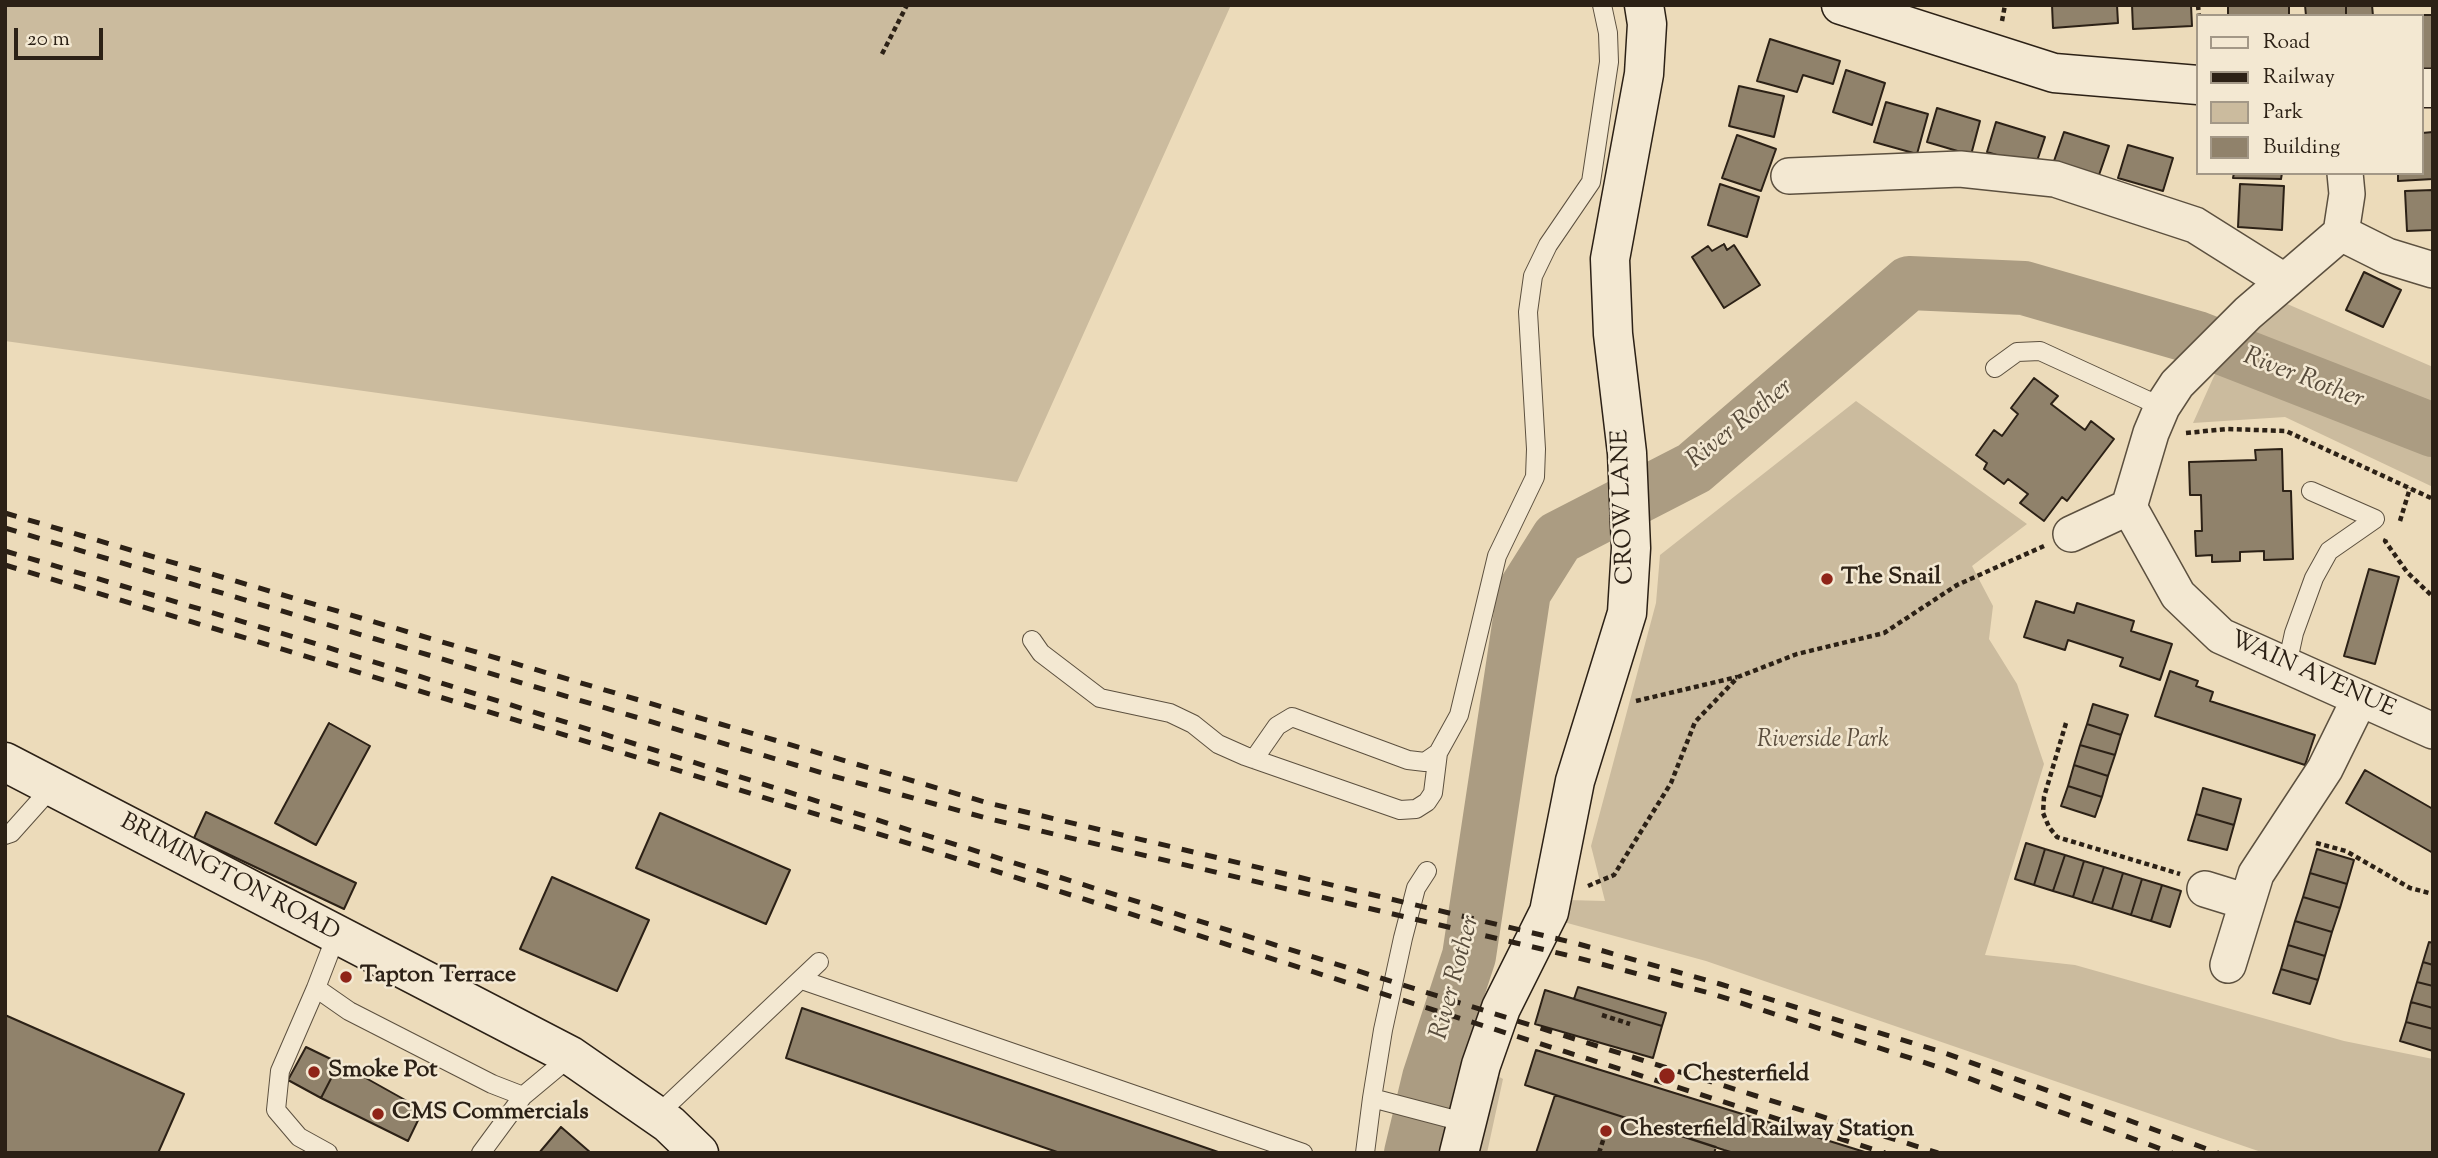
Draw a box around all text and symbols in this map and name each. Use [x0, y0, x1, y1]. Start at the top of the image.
scale bar [18, 14, 107, 58]
legend [2196, 14, 2424, 175]
text: 20 m [27, 25, 70, 55]
text: Road [2263, 28, 2310, 58]
text: Railway [2263, 63, 2335, 93]
text: Park [2263, 98, 2303, 128]
text: Building [2263, 133, 2340, 163]
water label: River Rother [2238, 343, 2368, 417]
water label: River Rother [1682, 373, 1800, 477]
street label: CROW LANE [1608, 429, 1642, 585]
place label: The Snail [1841, 565, 1941, 593]
marker: The Snail [1819, 571, 1835, 587]
street label: WAIN AVENUE [2225, 627, 2399, 725]
park label: Riverside Park [1757, 728, 1889, 756]
street label: BRIMINGTON ROAD [114, 809, 344, 949]
water label: River Rother [1425, 913, 1489, 1043]
place label: Tapton Terrace [360, 963, 516, 991]
marker: Tapton Terrace [338, 969, 354, 985]
place label: Smoke Pot [328, 1058, 438, 1086]
place label: Chesterfield [1683, 1062, 1809, 1090]
marker: Smoke Pot [306, 1064, 322, 1080]
marker: Chesterfield [1657, 1066, 1677, 1086]
place label: CMS Commercials [392, 1100, 589, 1128]
marker: CMS Commercials [370, 1106, 386, 1122]
place label: Chesterfield Railway Station [1620, 1117, 1914, 1145]
marker: Chesterfield Railway Station [1598, 1123, 1614, 1139]

